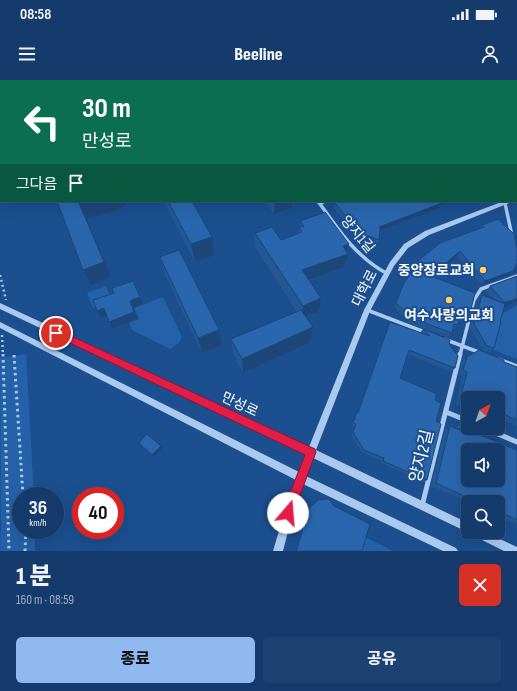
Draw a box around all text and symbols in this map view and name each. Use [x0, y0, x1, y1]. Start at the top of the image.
text: 08:58 [20, 5, 51, 24]
icon: menu [16, 43, 38, 65]
icon: person [479, 43, 501, 65]
text: Beeline [234, 44, 283, 65]
text: 30 m [82, 92, 131, 125]
icon: left [16, 96, 68, 148]
text: 만성로 [82, 131, 132, 152]
icon: arrive [65, 172, 87, 194]
text: 그다음 [16, 175, 57, 194]
street label: 양지1길 [337, 212, 378, 256]
place label: 중앙장로교회 [398, 262, 475, 279]
marker: 중앙장로교회 [478, 265, 488, 275]
street label: 대학로 [348, 267, 381, 309]
marker: 여수사랑의교회 [444, 295, 454, 305]
place label: 여수사랑의교회 [404, 307, 494, 324]
pin [39, 316, 73, 350]
icon: arrive [45, 322, 67, 344]
street label: 만성로 [219, 389, 261, 420]
north arrow [461, 391, 505, 435]
map controls [461, 391, 505, 539]
street label: 양지2길 [406, 428, 438, 485]
button: sound [461, 443, 505, 487]
speed limit sign: 40 [72, 487, 124, 539]
position arrow [267, 492, 309, 534]
button: search [461, 495, 505, 539]
text: 36 [29, 496, 47, 520]
text: km/h [29, 517, 47, 529]
text: 1 분 [16, 562, 52, 591]
button: close [459, 564, 501, 606]
text: 160 m · 08:59 [16, 592, 74, 608]
button: 종료 [16, 637, 255, 683]
button: 공유 [263, 637, 501, 683]

